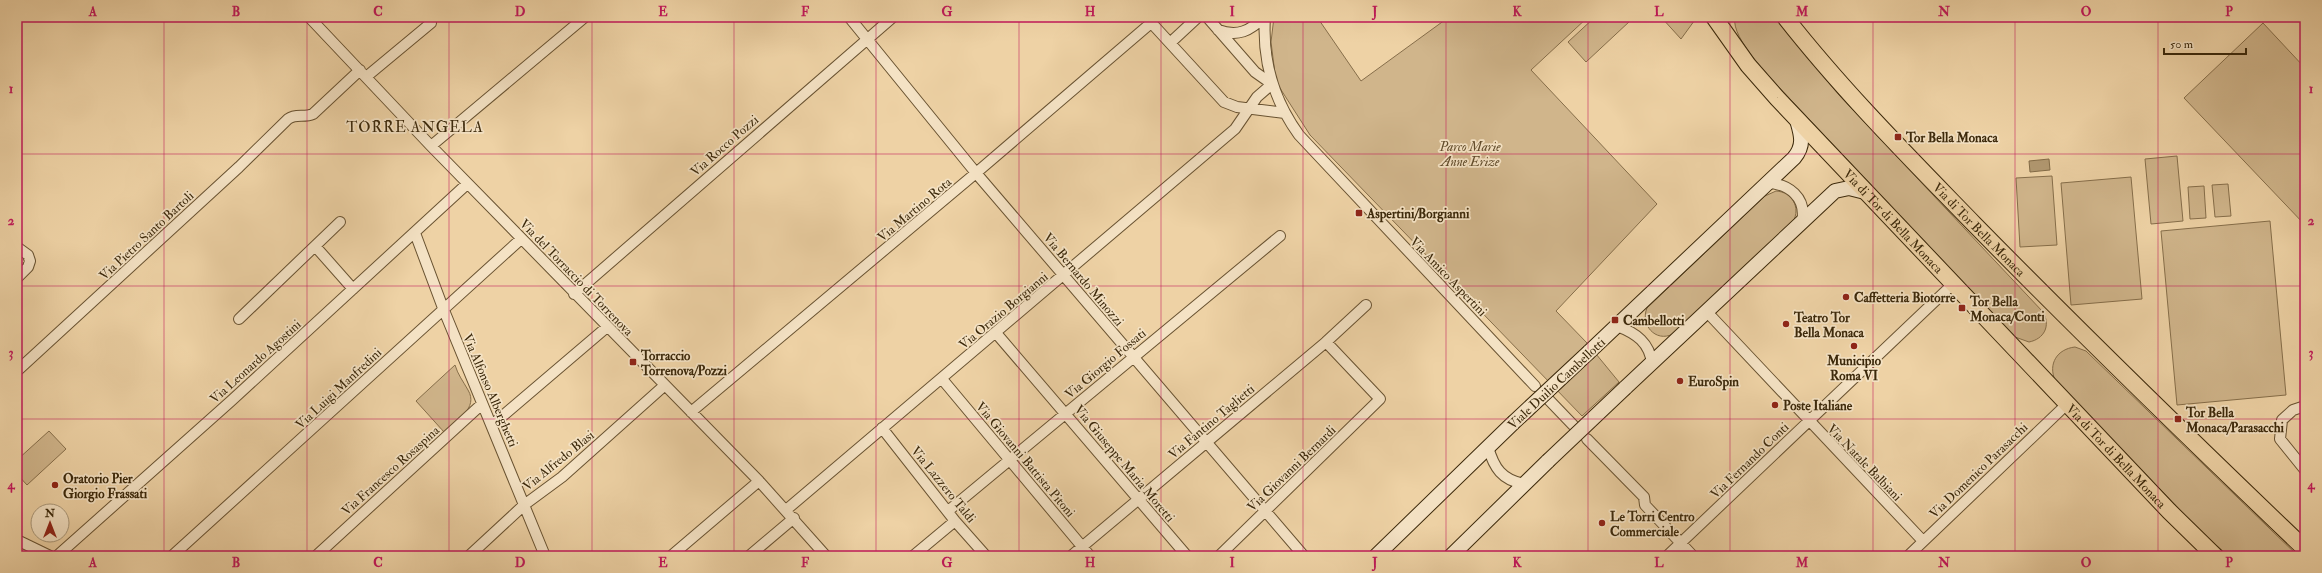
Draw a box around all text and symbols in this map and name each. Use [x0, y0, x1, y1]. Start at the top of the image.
text: A [88, 4, 98, 20]
text: B [232, 4, 240, 20]
text: C [373, 4, 383, 20]
text: D [515, 4, 526, 20]
text: E [658, 4, 668, 20]
text: F [801, 4, 810, 20]
text: G [942, 4, 953, 20]
text: H [1085, 4, 1096, 20]
text: I [1229, 4, 1235, 20]
text: J [1371, 4, 1378, 21]
text: K [1512, 4, 1522, 20]
text: L [1654, 4, 1664, 20]
text: M [1795, 4, 1809, 20]
text: N [1937, 4, 1950, 20]
text: O [2081, 4, 2092, 20]
text: P [2225, 4, 2233, 20]
scale bar [2164, 30, 2246, 56]
text: 50 m [2170, 37, 2194, 52]
text: 1 [9, 81, 14, 97]
text: 1 [2309, 81, 2314, 97]
street label: Via Rocco Pozzi [687, 111, 762, 180]
district label: TORRE ANGELA [346, 118, 484, 137]
place label: Tor Bella Monaca [1905, 130, 1998, 146]
marker: Tor Bella Monaca [1893, 132, 1903, 142]
park label: Parco Marie Anne Erize [1438, 139, 1501, 170]
street label: Via di Tor di Bella Monaca [1840, 166, 1946, 277]
street label: Via Martino Rota [874, 174, 955, 245]
street label: Via di Tor Bella Monaca [1929, 180, 2029, 281]
street label: Via Pietro Santo Bartoli [96, 187, 198, 284]
place label: Aspertini/Borgianni [1366, 206, 1470, 223]
marker: Aspertini/Borgianni [1354, 208, 1364, 218]
text: 2 [8, 213, 15, 229]
text: 2 [2308, 213, 2315, 229]
street label: Via del Torraccio di Torrenova [516, 216, 637, 340]
street label: Via Bernardo Minozzi [1040, 230, 1127, 330]
street label: Via Amico Aspertini [1406, 234, 1491, 321]
street label: Via Orazio Borgianni [956, 268, 1052, 353]
place label: Caffetteria Biotorre [1854, 290, 1956, 306]
marker: Caffetteria Biotorre [1841, 292, 1851, 302]
place label: Tor Bella Monaca/Conti [1969, 294, 2045, 325]
marker: Tor Bella Monaca/Conti [1957, 303, 1967, 313]
place label: Teatro Tor Bella Monaca [1793, 310, 1865, 341]
place label: Cambellotti [1623, 313, 1685, 329]
marker: Cambellotti [1610, 315, 1620, 325]
street label: Via Leonardo Agostini [207, 316, 305, 407]
marker: Teatro Tor Bella Monaca [1781, 319, 1791, 329]
street label: Via Giorgio Fossati [1062, 325, 1150, 402]
street label: Via Alfonso Alberghetti [459, 331, 521, 450]
street label: Viale Duilio Cambellotti [1505, 334, 1609, 433]
marker: Municipio Roma VI [1849, 341, 1859, 351]
street label: Via Luigi Manfredini [292, 344, 385, 433]
text: 3 [9, 345, 14, 361]
text: 3 [2309, 345, 2314, 361]
place label: Torraccio Torrenova/Pozzi [640, 348, 727, 379]
place label: Municipio Roma VI [1826, 353, 1882, 384]
marker: Torraccio Torrenova/Pozzi [628, 357, 638, 367]
place label: EuroSpin [1688, 374, 1739, 391]
marker: EuroSpin [1675, 376, 1685, 386]
street label: Via Fantino Taglietti [1165, 381, 1258, 463]
place label: Poste Italiane [1783, 398, 1853, 414]
street label: Via Giovanni Battista Pitoni [972, 399, 1079, 521]
marker: Poste Italiane [1770, 400, 1780, 410]
street label: Via di Tor di Bella Monaca [2063, 401, 2170, 512]
street label: Via Giuseppe Maria Moretti [1070, 402, 1178, 526]
place label: Tor Bella Monaca/Parasacchi [2185, 405, 2284, 436]
marker: Tor Bella Monaca/Parasacchi [2173, 414, 2183, 424]
street label: Via Fernando Conti [1707, 419, 1793, 502]
street label: Via Domenico Parasacchi [1926, 419, 2032, 522]
street label: Via Natale Balbiani [1824, 421, 1905, 505]
street label: Via Francesco Rosaspina [338, 422, 444, 520]
street label: Via Giovanni Bernardi [1244, 422, 1340, 515]
street label: Via Alfredo Blasi [520, 427, 598, 494]
street label: Via Lazzero Taldi [907, 443, 979, 527]
place label: Oratorio Pier Giorgio Frassati [63, 471, 148, 503]
text: 4 [6, 477, 15, 493]
text: 4 [2306, 477, 2315, 493]
marker: Oratorio Pier Giorgio Frassati [50, 480, 60, 490]
north arrow [30, 503, 70, 543]
text: N [44, 507, 56, 520]
place label: Le Torri Centro Commerciale [1610, 509, 1695, 540]
marker: Le Torri Centro Commerciale [1597, 518, 1607, 528]
text: A [88, 555, 98, 571]
text: B [232, 555, 240, 571]
text: C [373, 555, 383, 571]
text: D [515, 555, 526, 571]
text: E [658, 555, 668, 571]
text: F [801, 555, 810, 571]
text: G [942, 555, 953, 571]
text: H [1085, 555, 1096, 571]
text: I [1229, 555, 1235, 571]
text: J [1371, 555, 1378, 572]
text: K [1512, 555, 1522, 571]
text: L [1654, 555, 1664, 571]
text: M [1795, 555, 1809, 571]
text: N [1937, 555, 1950, 571]
text: O [2081, 555, 2092, 571]
text: P [2225, 555, 2233, 571]

